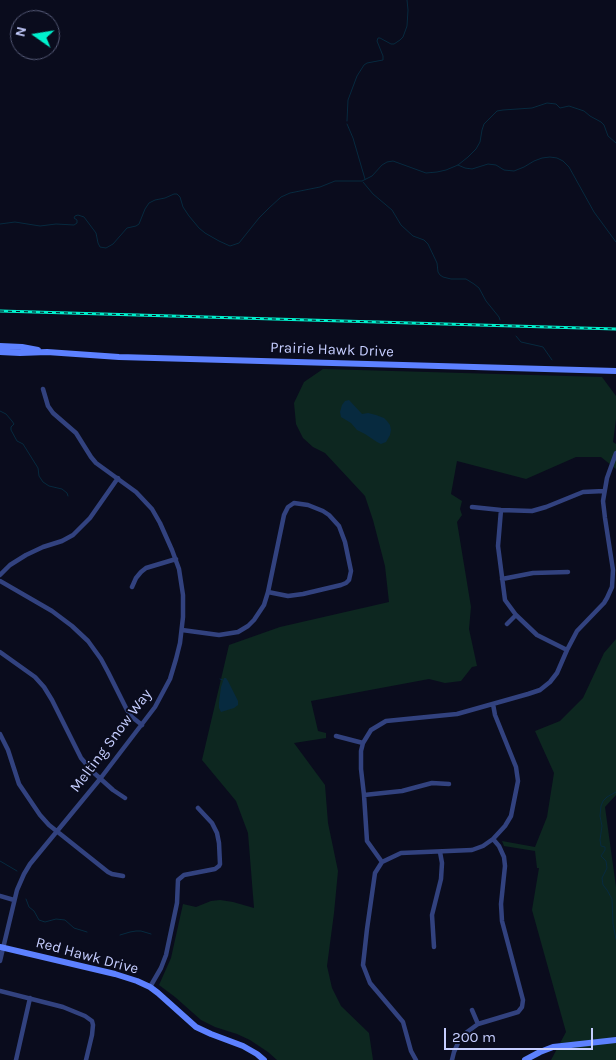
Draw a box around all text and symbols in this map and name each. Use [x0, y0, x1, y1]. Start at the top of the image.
north arrow [10, 10, 60, 60]
text: N [11, 25, 30, 39]
street label: Prairie Hawk Drive [270, 339, 394, 361]
street label: Melting Snow Way [66, 686, 156, 796]
street label: Red Hawk Drive [34, 934, 140, 978]
scale bar [446, 1018, 595, 1050]
text: 200 m [452, 1028, 496, 1046]

